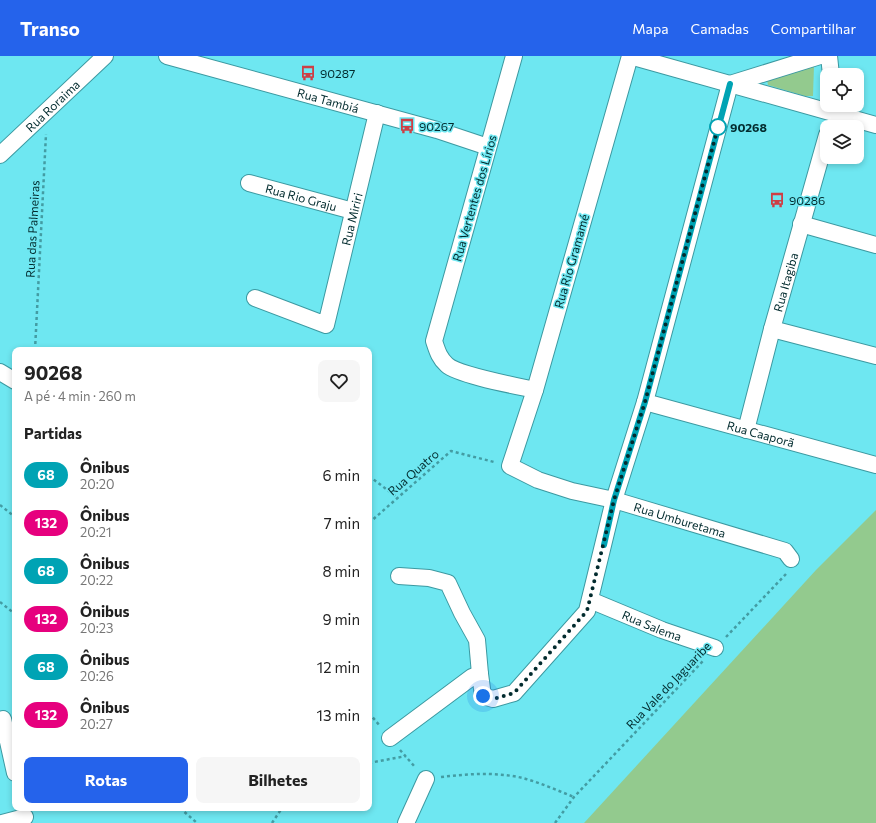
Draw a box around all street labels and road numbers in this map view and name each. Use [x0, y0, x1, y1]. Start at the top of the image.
street label: Rua Roraima [23, 77, 82, 134]
street label: Rua Tambiá [296, 85, 360, 115]
street label: Rua Vertentes dos Lírios [449, 133, 499, 263]
street label: Rua das Palmeiras [22, 180, 42, 278]
street label: Rua Rio Graju [264, 181, 338, 213]
street label: Rua Miriri [338, 191, 365, 247]
street label: Rua Rio Gramamé [551, 212, 591, 310]
street label: Rua Itagiba [770, 251, 800, 313]
street label: Rua Caaporã [726, 418, 796, 449]
street label: Rua Quatro [385, 446, 441, 498]
street label: Rua Umburetama [632, 499, 727, 540]
street label: Rua Salema [620, 607, 684, 643]
street label: Rua Vale do Jaguaribe [623, 638, 714, 732]

